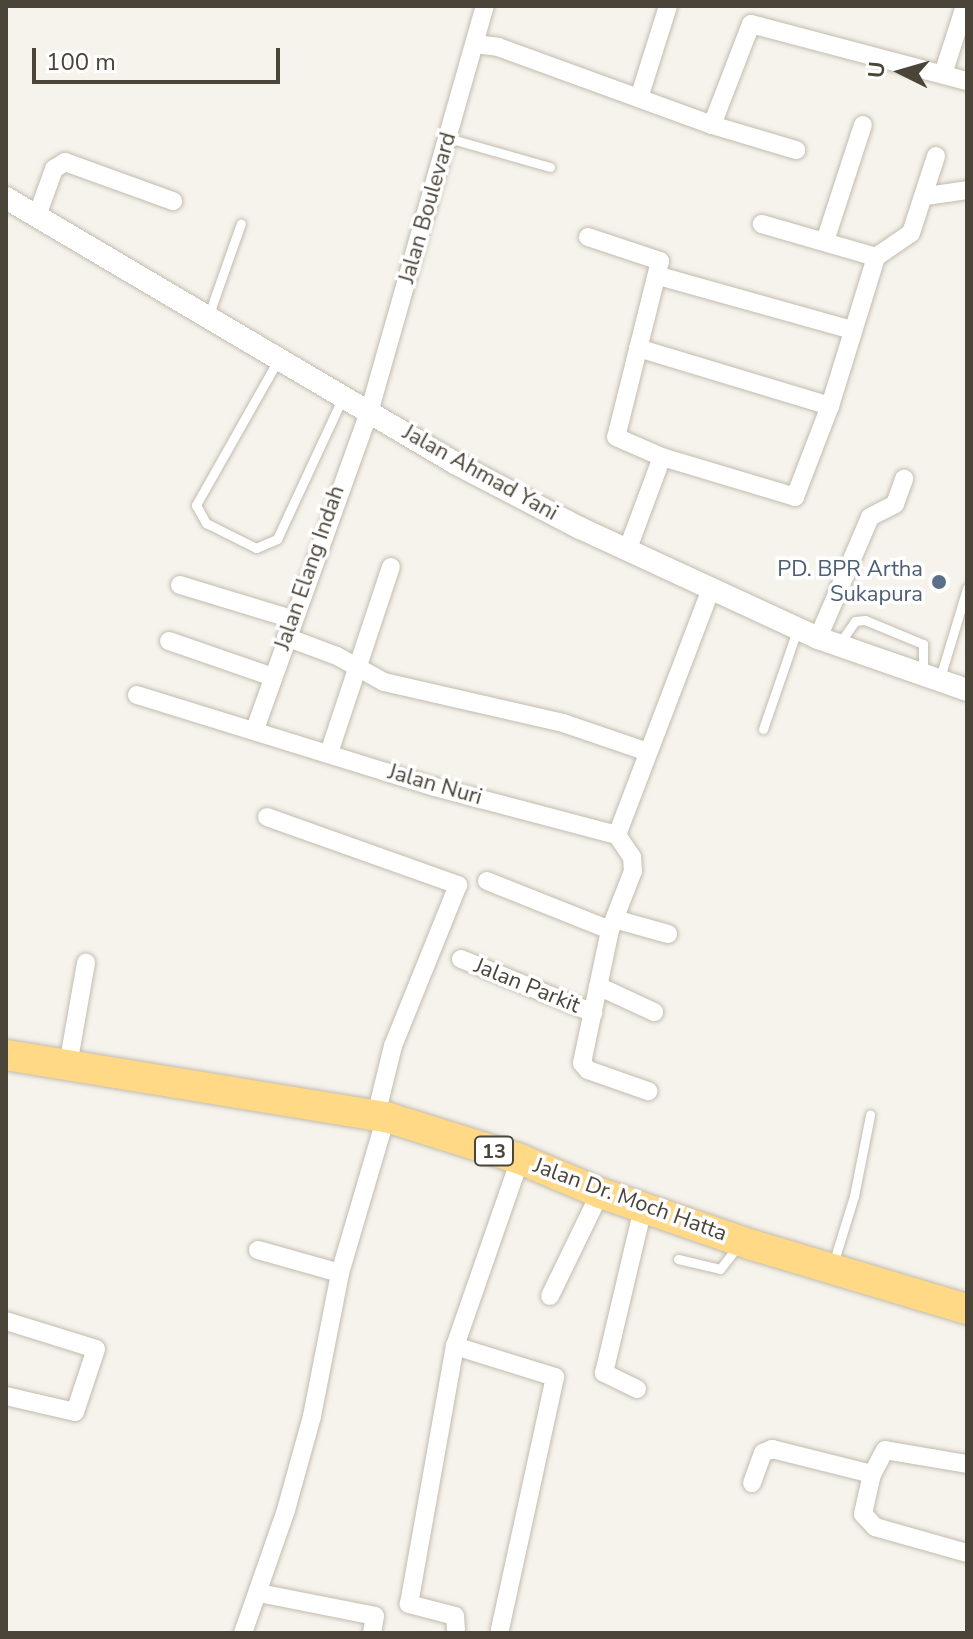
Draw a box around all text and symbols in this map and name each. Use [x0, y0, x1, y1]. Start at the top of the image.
scale bar [36, 32, 284, 82]
north arrow [861, 32, 941, 112]
text: 100 m [46, 46, 116, 78]
text: U [861, 61, 893, 79]
street label: Jalan Boulevard [394, 129, 462, 287]
street label: Jalan Ahmad Yani [398, 419, 562, 527]
street label: Jalan Elang Indah [269, 482, 351, 654]
place label: PD. BPR Artha Sukapura [777, 556, 923, 608]
marker: PD. BPR Artha Sukapura [930, 573, 948, 591]
street label: Jalan Nuri [385, 759, 485, 811]
street label: Jalan Parkit [470, 953, 584, 1019]
road number: 13 [474, 1135, 514, 1167]
street label: Jalan Dr. Moch Hatta [530, 1153, 730, 1247]

